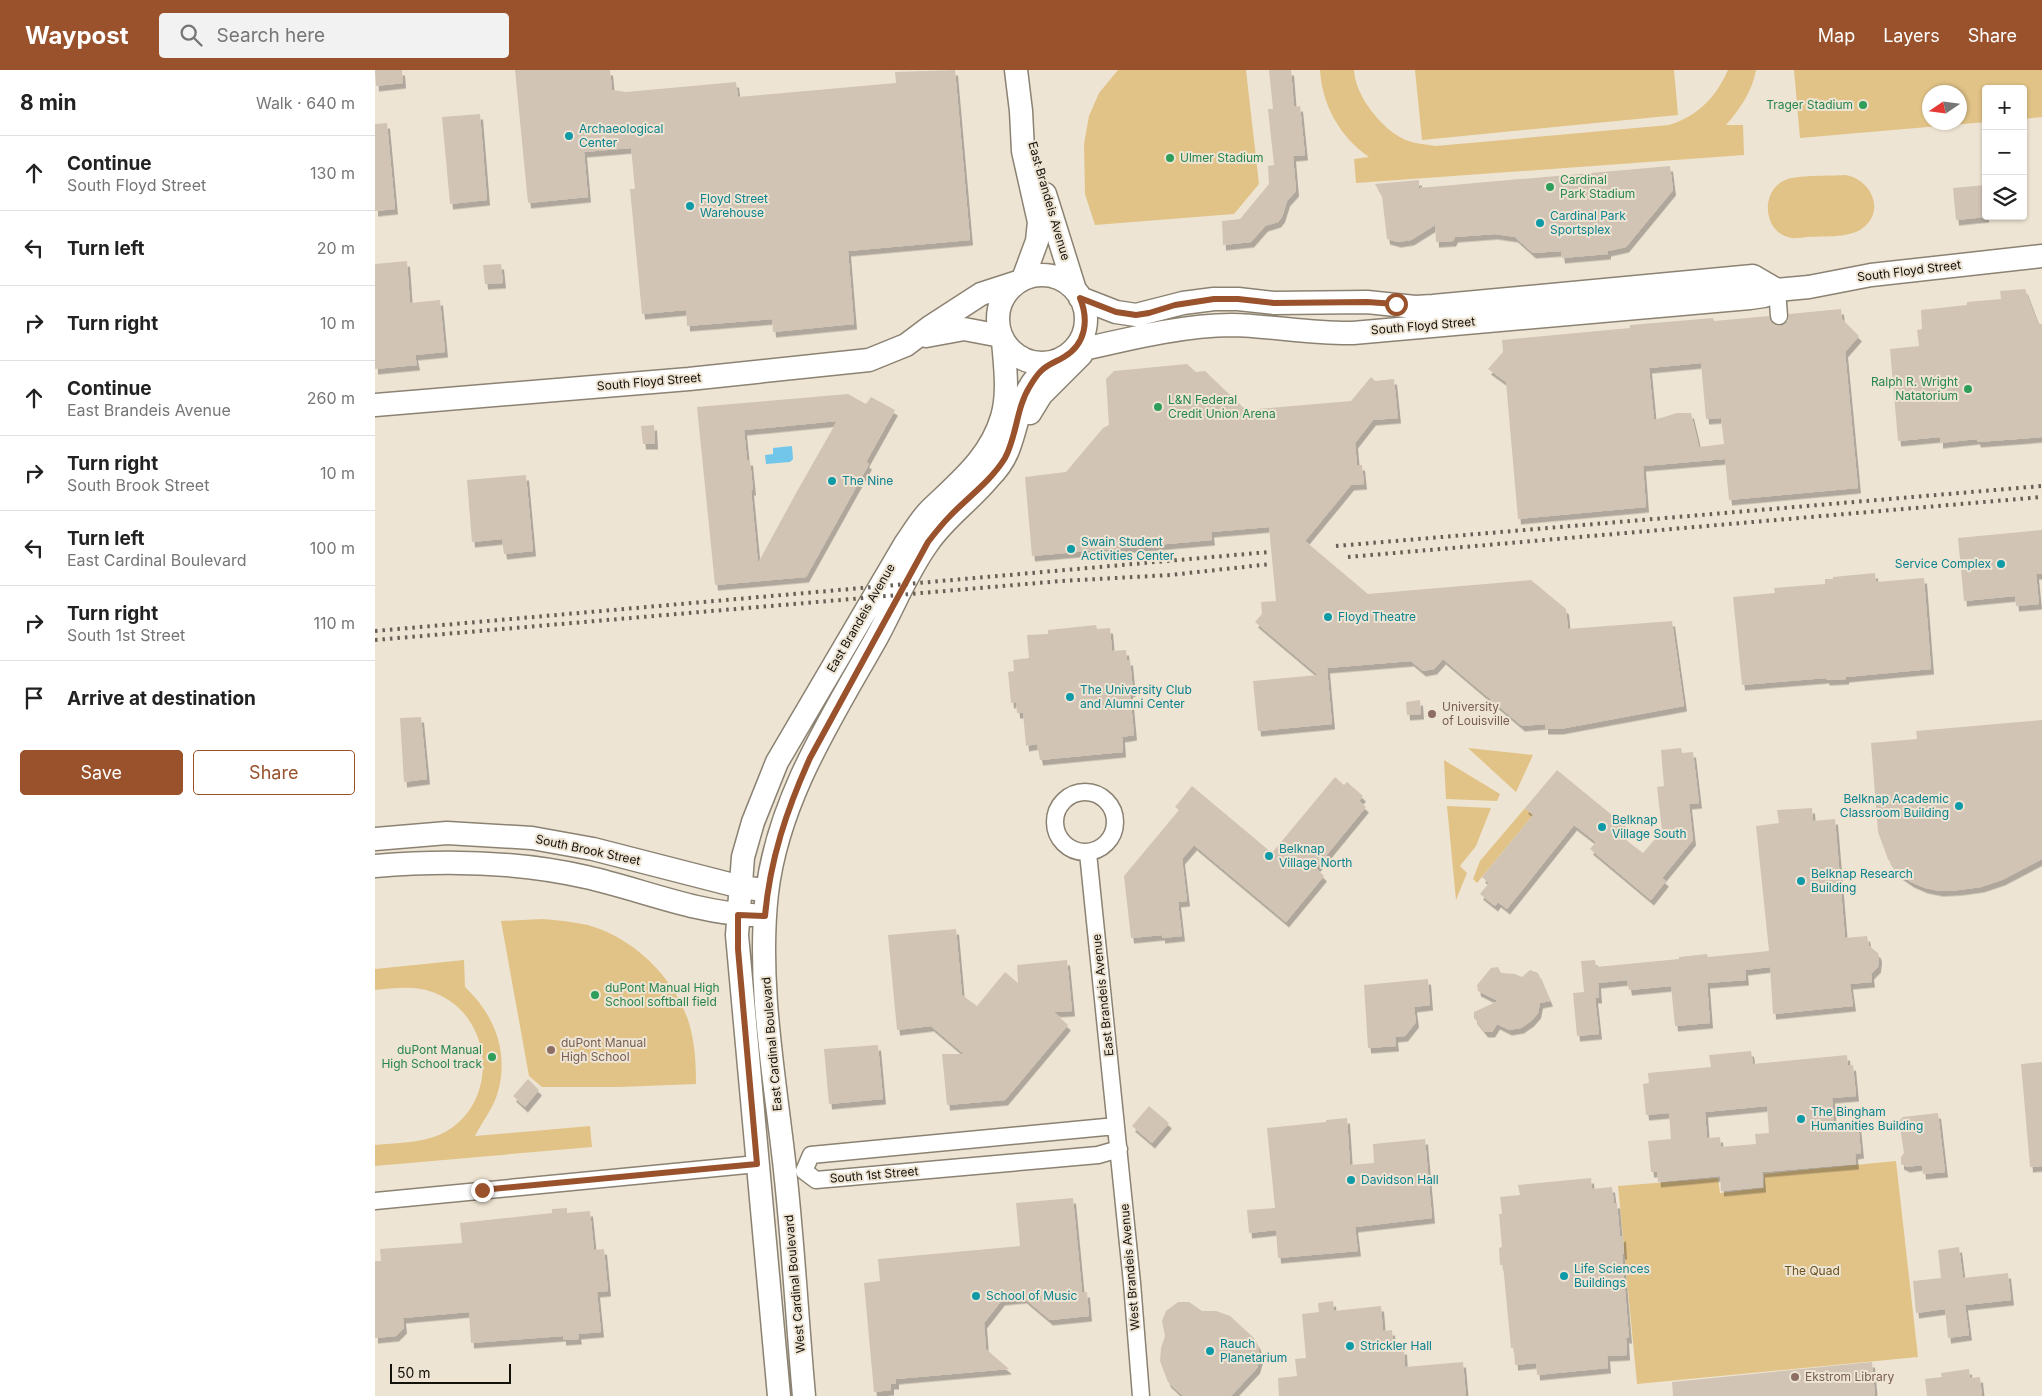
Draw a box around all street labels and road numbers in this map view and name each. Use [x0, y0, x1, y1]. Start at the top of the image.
street label: East Brandeis Avenue [1025, 140, 1074, 262]
street label: South Floyd Street [1856, 257, 1962, 284]
street label: South Floyd Street [1370, 313, 1476, 338]
street label: South Floyd Street [596, 369, 702, 394]
street label: East Brandeis Avenue [823, 561, 898, 675]
street label: South Brook Street [534, 831, 642, 868]
street label: East Brandeis Avenue [1089, 933, 1116, 1057]
street label: East Cardinal Boulevard [758, 976, 785, 1112]
street label: South 1st Street [829, 1163, 919, 1186]
street label: West Brandeis Avenue [1116, 1203, 1143, 1331]
street label: West Cardinal Boulevard [781, 1214, 808, 1354]

